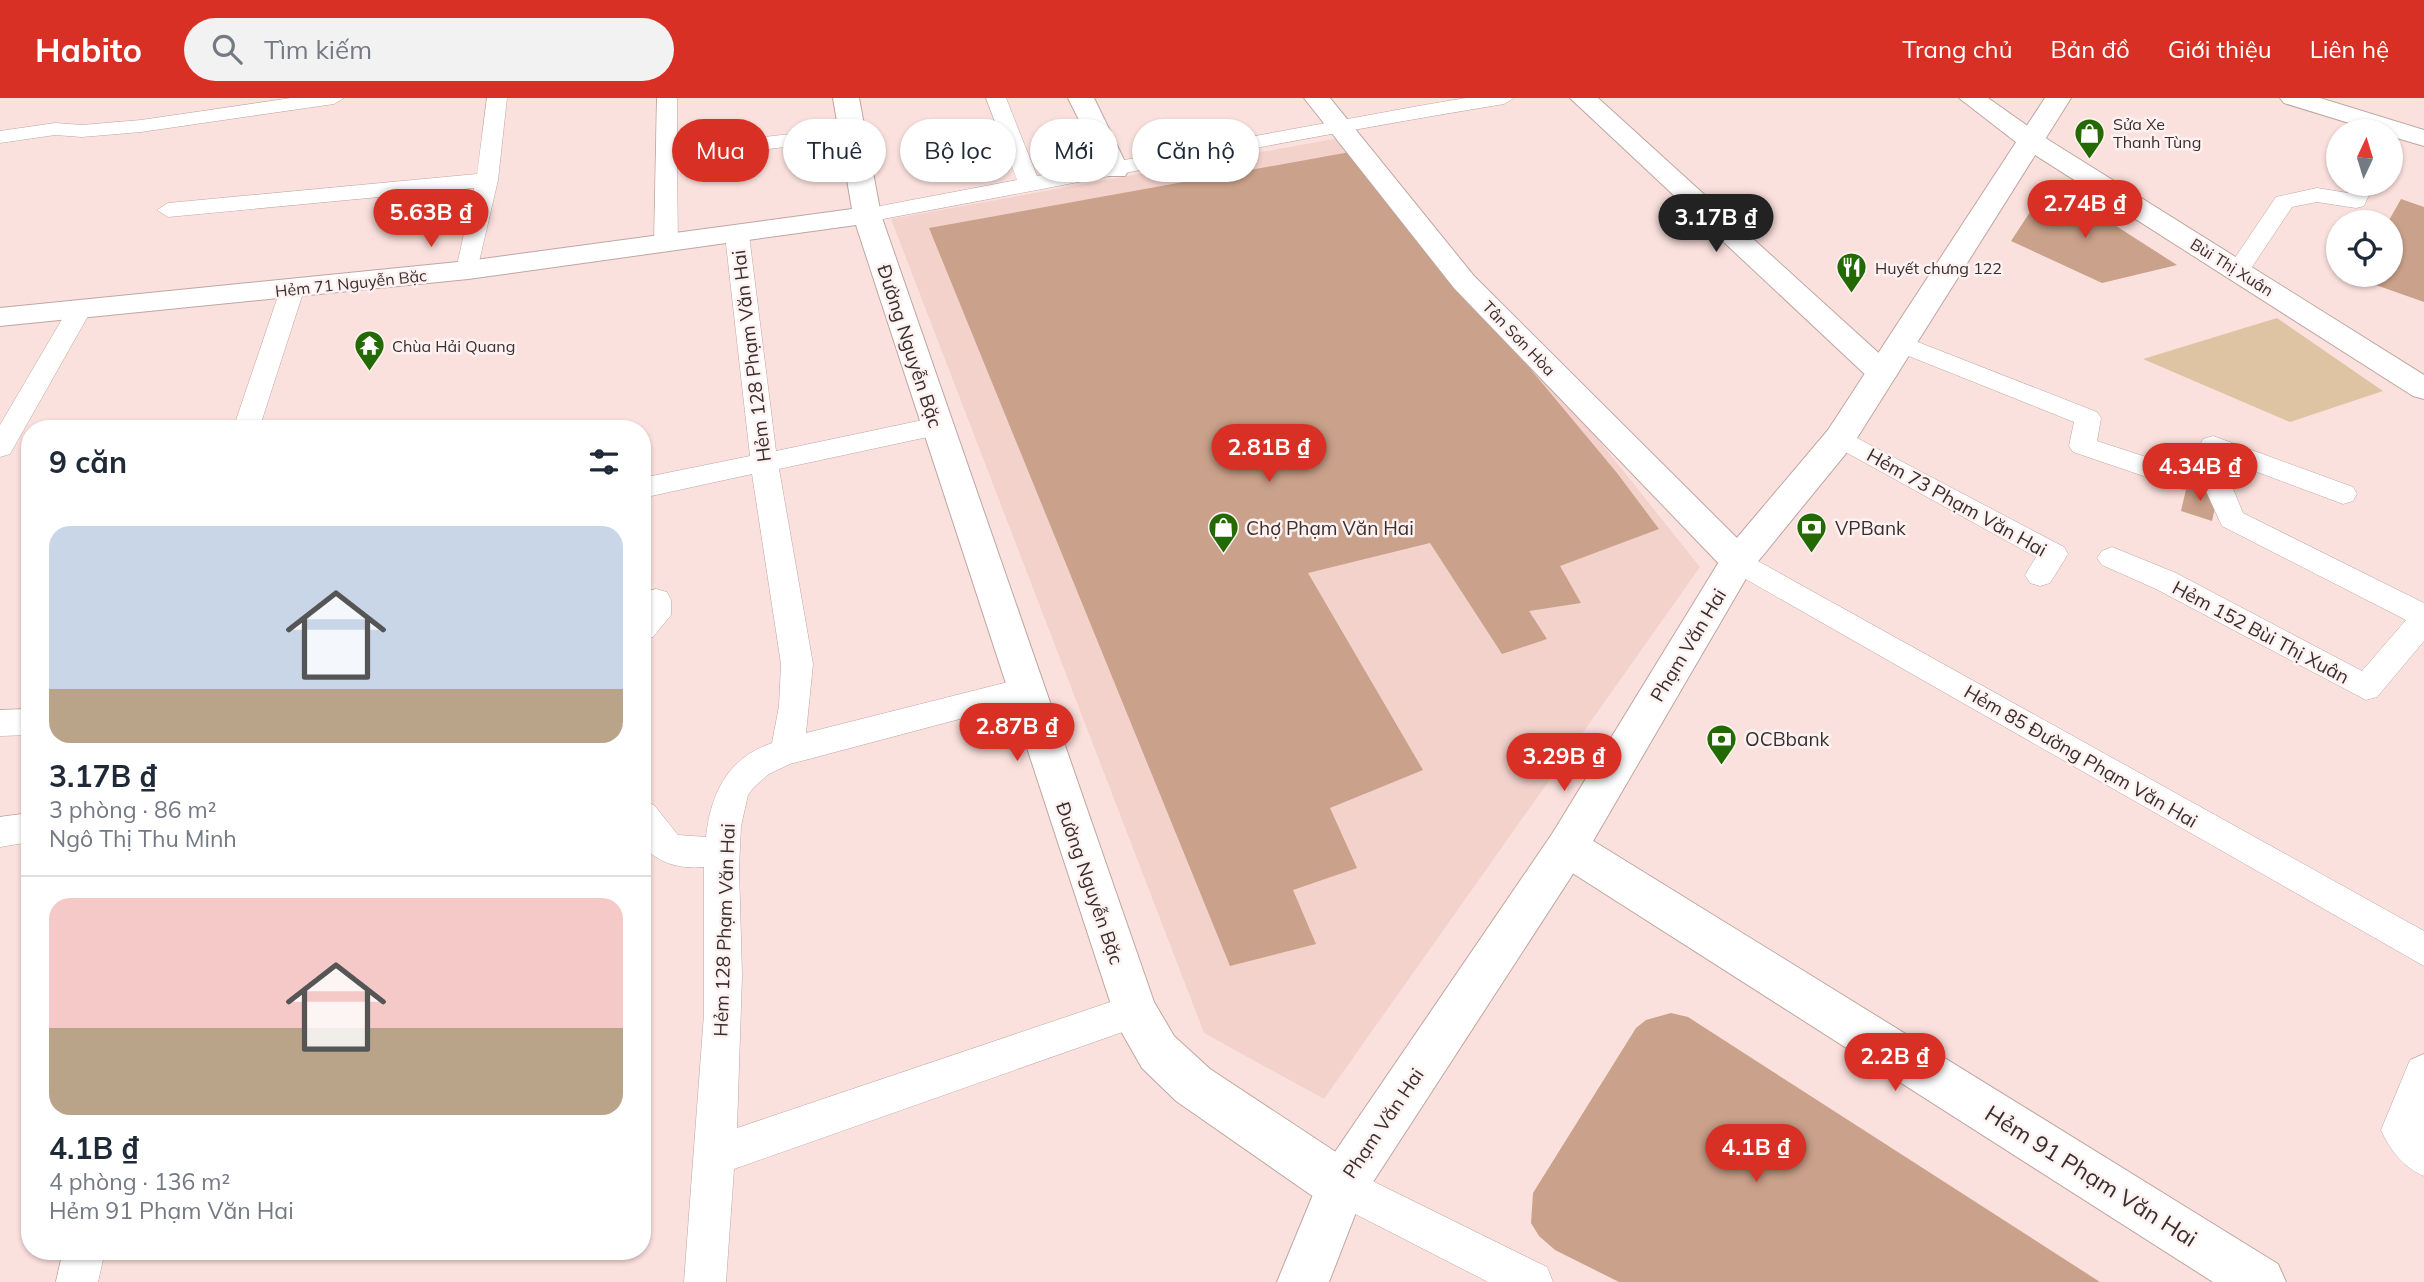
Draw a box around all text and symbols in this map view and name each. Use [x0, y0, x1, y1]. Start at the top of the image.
search box [184, 18, 674, 81]
text: Habito [35, 29, 142, 70]
icon: search [208, 30, 246, 68]
text: Tìm kiếm [264, 33, 372, 66]
text: Trang chủ [1902, 34, 2013, 64]
text: Bản đồ [2051, 34, 2130, 64]
text: Giới thiệu [2168, 34, 2272, 64]
text: Liên hệ [2310, 34, 2389, 64]
place label: Sửa Xe Thanh Tùng [2113, 114, 2201, 152]
shop icon: Sửa Xe Thanh Tùng [2073, 116, 2107, 160]
chip: Mua [672, 119, 769, 182]
chip: Thuê [783, 119, 886, 182]
chip: Bộ lọc [900, 119, 1016, 182]
chip: Mới [1030, 119, 1118, 182]
chip: Căn hộ [1132, 119, 1259, 182]
north arrow [2326, 119, 2403, 196]
map controls [2326, 119, 2403, 287]
pin: 2.74B ₫ [2020, 180, 2150, 240]
text: 2.74B ₫ [2043, 188, 2127, 217]
pin: 5.63B ₫ [366, 190, 496, 249]
pin: 3.17B ₫ [1651, 194, 1781, 254]
text: 5.63B ₫ [389, 197, 473, 226]
text: 3.17B ₫ [1674, 202, 1758, 231]
button: locate [2326, 210, 2403, 287]
street label: Bùi Thị Xuân [2187, 234, 2277, 300]
street label: Hẻm 128 Phạm Văn Hai [726, 249, 776, 463]
restaurant icon: Huyết chưng 122 [1835, 251, 1869, 295]
place label: Huyết chưng 122 [1875, 258, 2002, 278]
street label: Đường Nguyễn Bặc [872, 261, 948, 431]
street label: Hẻm 71 Nguyễn Bặc [274, 265, 428, 301]
street label: Tân Sơn Hòa [1478, 296, 1560, 380]
temple icon: Chùa Hải Quang [352, 329, 386, 373]
place label: Chùa Hải Quang [392, 336, 515, 356]
pin: 2.81B ₫ [1204, 424, 1334, 484]
text: 2.81B ₫ [1227, 432, 1311, 461]
text: 9 căn [49, 443, 127, 481]
icon: filters [585, 443, 623, 481]
street label: Hẻm 73 Phạm Văn Hai [1863, 443, 2051, 561]
pin: 4.34B ₫ [2135, 444, 2265, 503]
text: 4.34B ₫ [2158, 451, 2242, 480]
shop icon: Chợ Phạm Văn Hai [1206, 511, 1240, 555]
bank icon: VPBank [1795, 511, 1829, 555]
place label: Chợ Phạm Văn Hai [1246, 516, 1414, 540]
place label: VPBank [1835, 516, 1906, 540]
icon: home [273, 572, 399, 698]
street label: Hẻm 152 Bùi Thị Xuân [2168, 575, 2354, 689]
street label: Phạm Văn Hai [1645, 584, 1731, 706]
street label: Hẻm 85 Đường Phạm Văn Hai [1960, 679, 2202, 833]
pin: 2.87B ₫ [952, 704, 1082, 763]
text: 2.87B ₫ [975, 711, 1059, 740]
bank icon: OCBbank [1705, 722, 1739, 766]
place label: OCBbank [1745, 727, 1830, 751]
pin: 3.29B ₫ [1499, 734, 1629, 793]
text: 3.29B ₫ [1522, 741, 1606, 770]
text: 3.17B ₫ [49, 757, 157, 795]
text: 3 phòng · 86 m² [49, 795, 216, 824]
street label: Đường Nguyễn Bặc [1051, 799, 1129, 967]
street label: Hẻm 128 Phạm Văn Hai [708, 823, 740, 1037]
text: Ngô Thị Thu Minh [49, 824, 237, 853]
icon: home [273, 944, 399, 1070]
pin: 2.2B ₫ [1838, 1034, 1952, 1093]
text: 2.2B ₫ [1860, 1041, 1930, 1070]
street label: Phạm Văn Hai [1337, 1063, 1429, 1183]
street label: Hẻm 91 Phạm Văn Hai [1980, 1098, 2203, 1253]
pin: 4.1B ₫ [1699, 1124, 1813, 1184]
text: 4.1B ₫ [49, 1129, 139, 1167]
text: 4.1B ₫ [1721, 1132, 1791, 1161]
text: 4 phòng · 136 m² [49, 1167, 230, 1196]
text: Hẻm 91 Phạm Văn Hai [49, 1196, 294, 1225]

